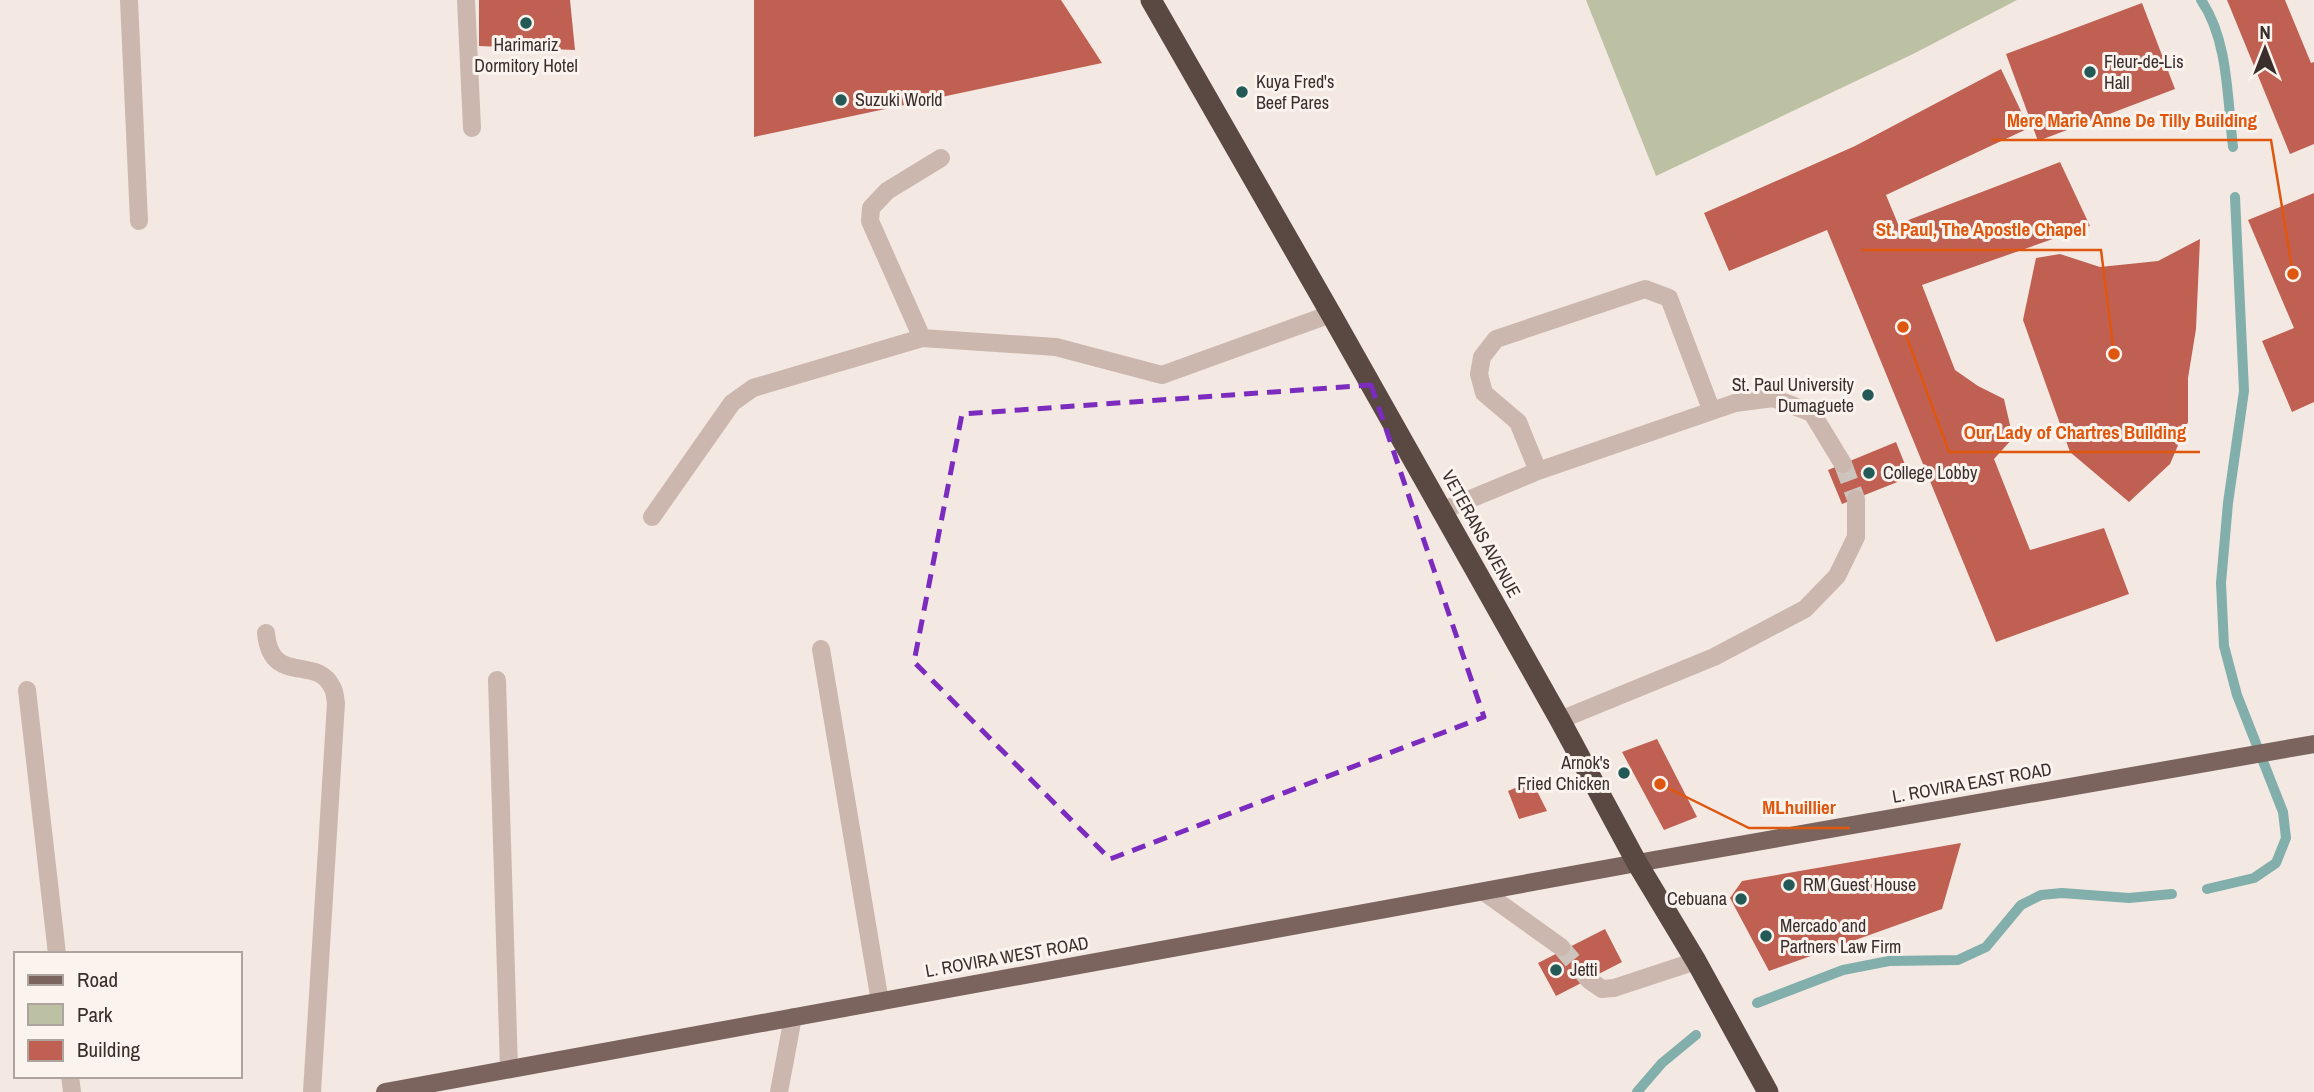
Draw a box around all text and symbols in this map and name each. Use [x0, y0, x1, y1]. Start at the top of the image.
north arrow [2230, 14, 2300, 84]
marker: Harimariz Dormitory Hotel [518, 15, 534, 31]
text: N [2259, 19, 2271, 45]
place label: Harimariz Dormitory Hotel [474, 32, 578, 78]
place label: Fleur-de-Lis Hall [2104, 49, 2184, 95]
marker: Fleur-de-Lis Hall [2082, 64, 2098, 80]
place label: Kuya Fred's Beef Pares [1256, 69, 1334, 115]
marker: Kuya Fred's Beef Pares [1234, 84, 1250, 100]
place label: Suzuki World [855, 87, 943, 112]
marker: Suzuki World [833, 92, 849, 108]
callout: Mere Marie Anne De Tilly Building [1992, 100, 2271, 140]
text: Mere Marie Anne De Tilly Building [2007, 107, 2258, 133]
callout: St. Paul, The Apostle Chapel [1862, 210, 2101, 250]
text: St. Paul, The Apostle Chapel [1876, 216, 2086, 242]
place label: St. Paul University Dumaguete [1732, 372, 1855, 418]
marker: St. Paul University Dumaguete [1860, 387, 1876, 403]
callout: Our Lady of Chartres Building [1949, 412, 2200, 452]
text: Our Lady of Chartres Building [1964, 419, 2187, 445]
place label: College Lobby [1883, 460, 1978, 485]
street label: VETERANS AVENUE [1436, 465, 1527, 602]
marker: College Lobby [1861, 465, 1877, 481]
place label: Arnok's Fried Chicken [1517, 750, 1610, 796]
street label: L. ROVIRA EAST ROAD [1890, 756, 2054, 809]
marker: Arnok's Fried Chicken [1616, 765, 1632, 781]
callout: MLhuillier [1749, 788, 1850, 828]
text: MLhuillier [1762, 794, 1836, 820]
place label: RM Guest House [1803, 872, 1916, 897]
marker: RM Guest House [1781, 877, 1797, 893]
place label: Cebuana [1667, 886, 1727, 911]
marker: Cebuana [1733, 891, 1749, 907]
place label: Mercado and Partners Law Firm [1780, 913, 1901, 959]
marker: Mercado and Partners Law Firm [1758, 928, 1774, 944]
street label: L. ROVIRA WEST ROAD [923, 930, 1091, 983]
legend [14, 952, 242, 1078]
place label: Jetti [1570, 957, 1598, 982]
marker: Jetti [1548, 962, 1564, 978]
text: Road [77, 965, 118, 994]
text: Park [77, 1000, 113, 1029]
text: Building [77, 1035, 141, 1064]

